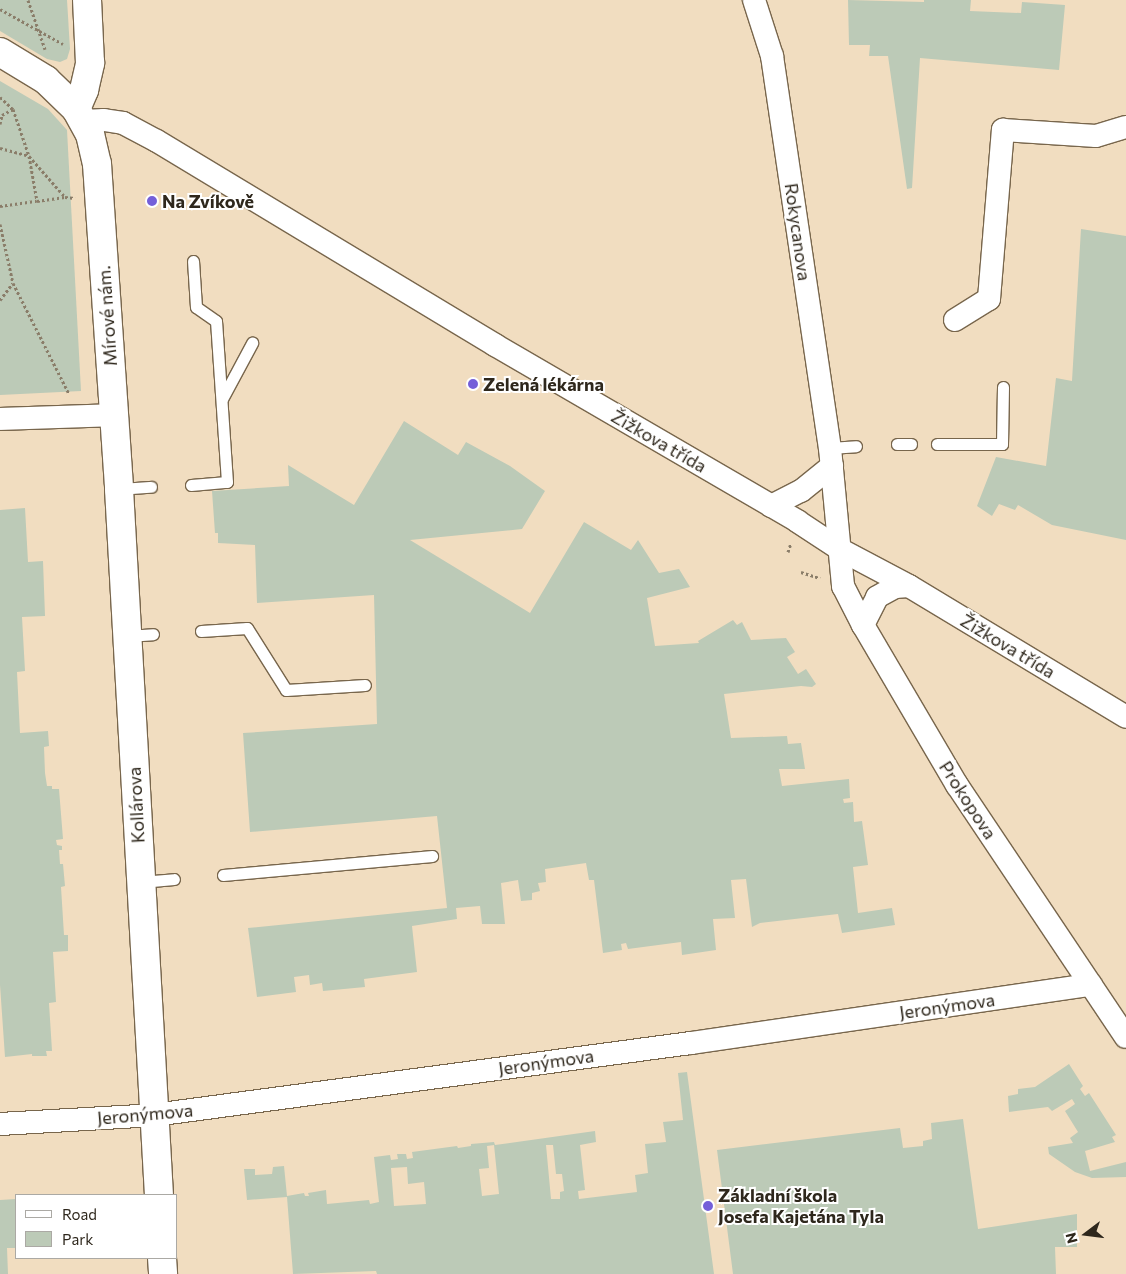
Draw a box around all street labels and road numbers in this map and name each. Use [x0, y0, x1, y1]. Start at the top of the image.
street label: Rokycanova [780, 182, 816, 282]
street label: Mírové nám. [93, 265, 121, 367]
street label: Žižkova třída [608, 405, 710, 477]
street label: Žižkova třída [957, 609, 1059, 683]
street label: Prokopova [935, 757, 1001, 843]
street label: Kollárova [123, 766, 149, 844]
street label: Jeronýmova [898, 989, 996, 1023]
street label: Jeronýmova [497, 1045, 595, 1079]
street label: Jeronýmova [96, 1099, 194, 1129]

